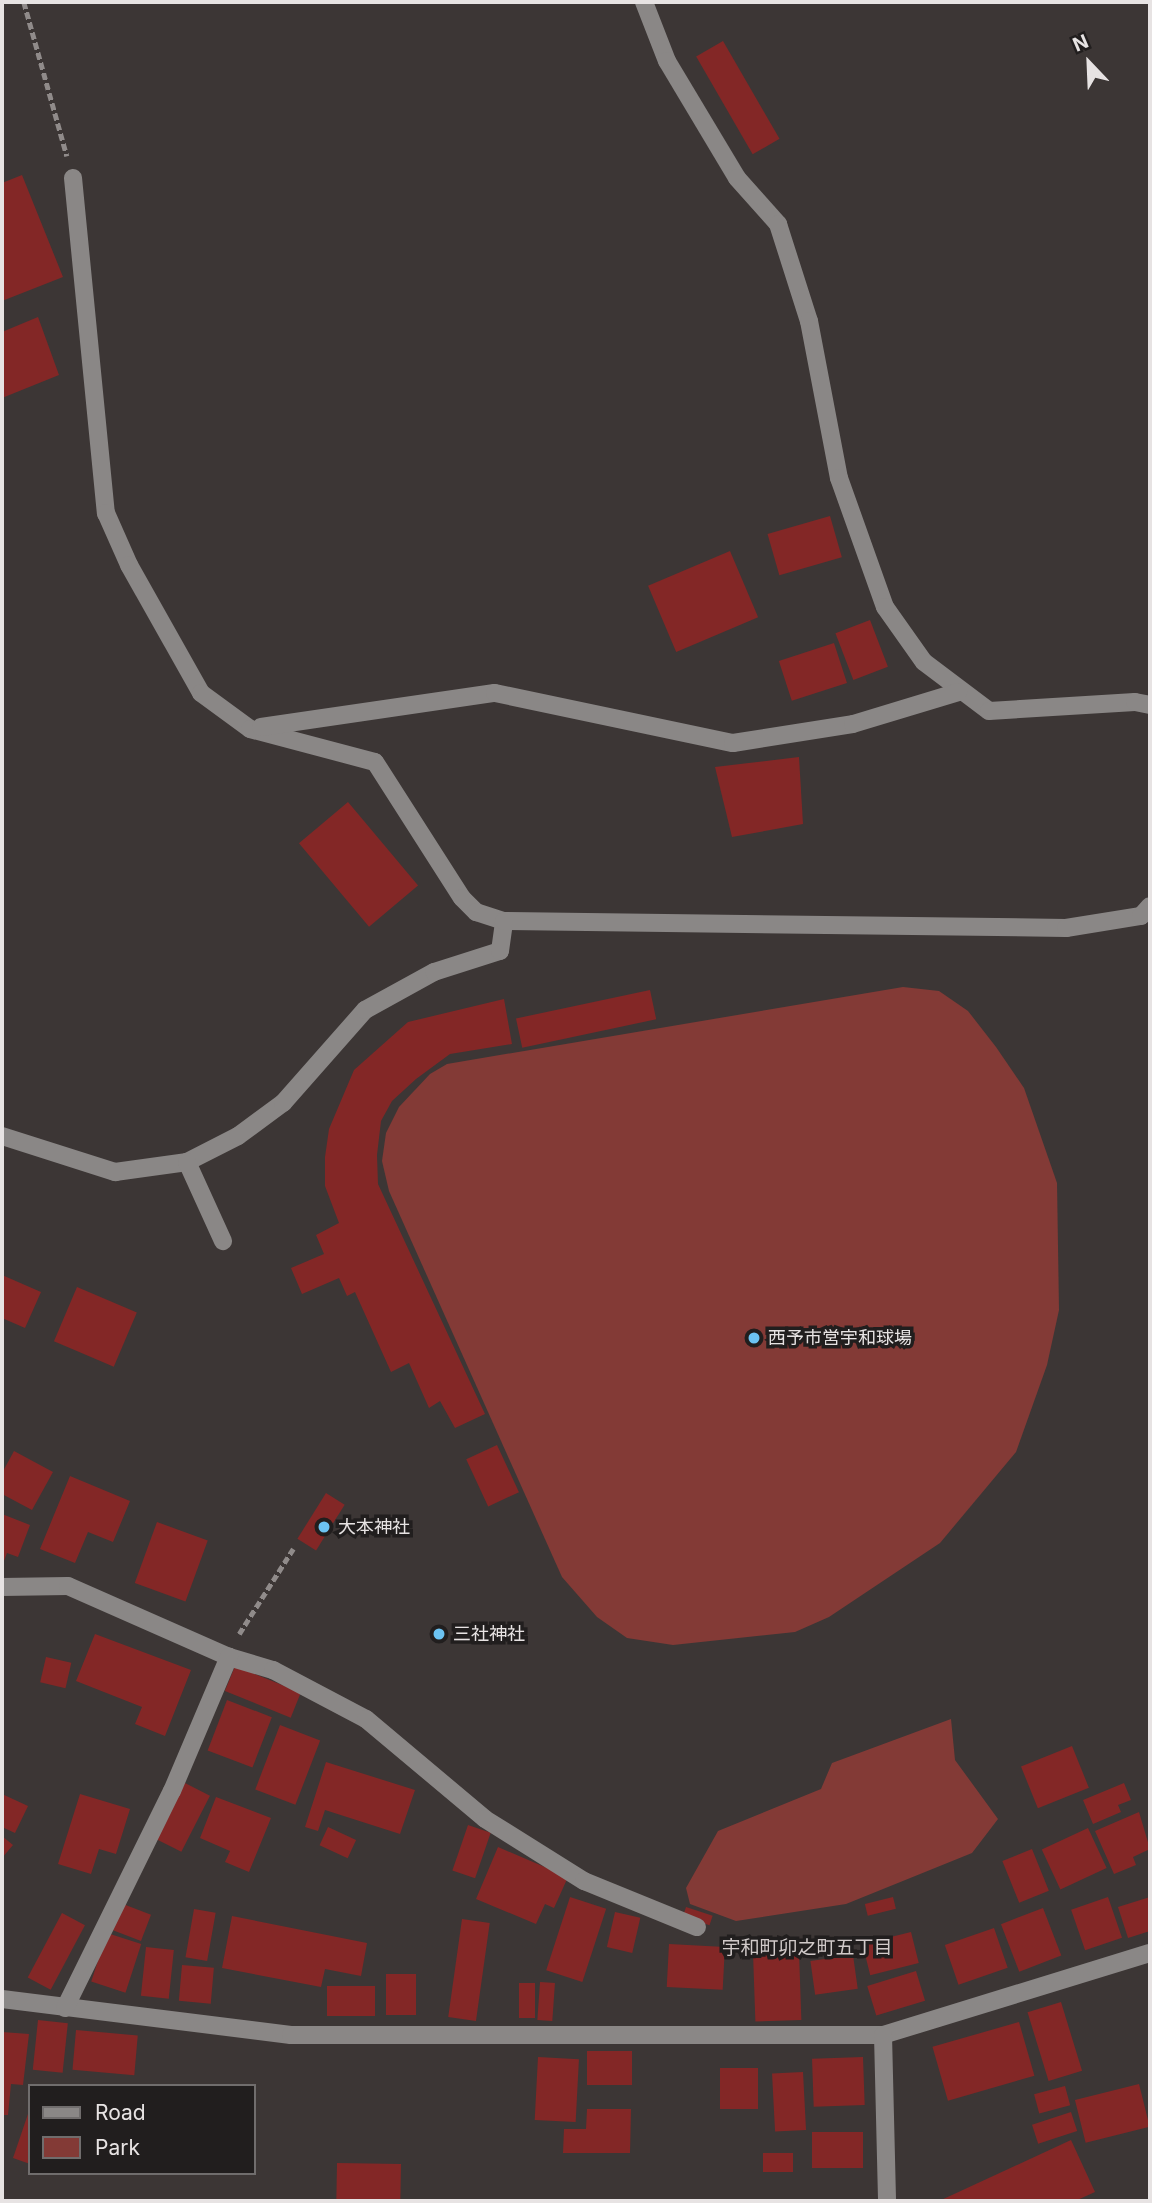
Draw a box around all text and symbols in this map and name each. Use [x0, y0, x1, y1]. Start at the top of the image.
north arrow [1054, 28, 1124, 98]
text: N [1069, 30, 1092, 57]
place label: 西予市営宇和球場 [768, 1327, 912, 1349]
marker: 西予市営宇和球場 [746, 1330, 762, 1346]
place label: 大本神社 [338, 1516, 410, 1538]
marker: 大本神社 [316, 1519, 332, 1535]
place label: 三社神社 [453, 1623, 525, 1645]
marker: 三社神社 [431, 1626, 447, 1642]
district label: 宇和町卯之町五丁目 [722, 1937, 892, 1959]
legend [28, 2084, 256, 2175]
text: Road [95, 2100, 146, 2125]
text: Park [95, 2135, 140, 2160]

